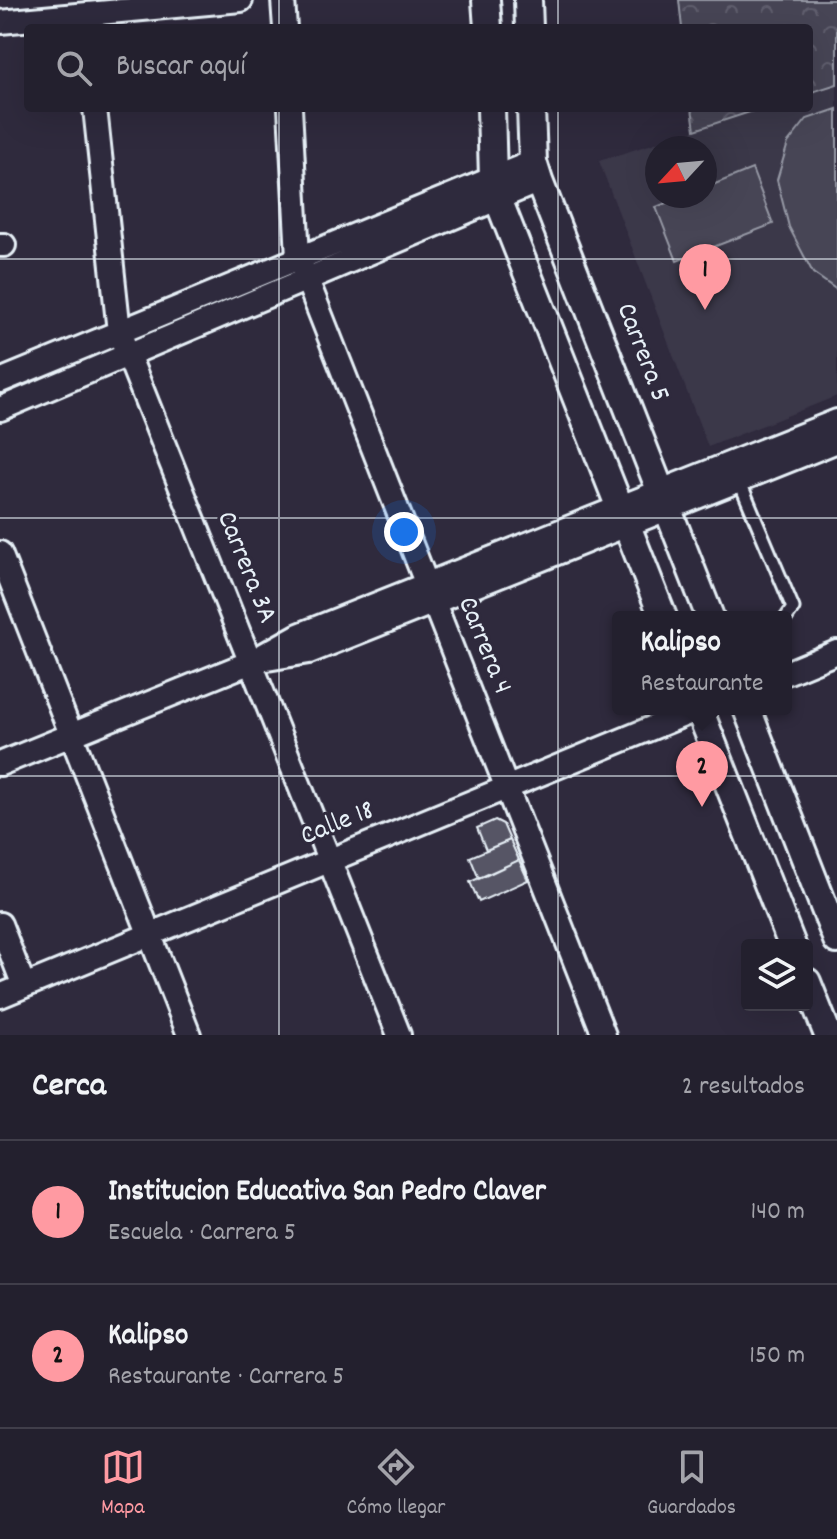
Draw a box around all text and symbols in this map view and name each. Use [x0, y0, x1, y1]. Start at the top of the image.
search box [24, 24, 813, 112]
icon: search [52, 46, 96, 90]
text: Buscar aquí [116, 47, 246, 90]
north arrow [645, 136, 717, 208]
pin: 1 [679, 244, 731, 310]
street label: Carrera 5 [604, 298, 678, 408]
street label: Carrera 3A [204, 506, 286, 630]
your location [384, 512, 424, 552]
street label: Carrera 4 [445, 591, 521, 701]
popup [612, 611, 792, 715]
text: Kalipso [641, 623, 721, 666]
text: Restaurante [641, 666, 763, 703]
pin: 2 [676, 741, 728, 807]
street label: Calle 18 [295, 792, 381, 858]
map controls [741, 939, 813, 1011]
button: layers [741, 939, 813, 1011]
text: Cerca [32, 1063, 106, 1112]
text: 2 resultados [682, 1069, 805, 1106]
text: Institucion Educativa San Pedro Claver [108, 1172, 546, 1215]
text: 1 [55, 1194, 61, 1231]
text: 140 m [751, 1194, 805, 1231]
text: Escuela · Carrera 5 [108, 1215, 296, 1252]
text: Kalipso [108, 1316, 188, 1359]
text: 2 [52, 1338, 64, 1375]
text: 150 m [749, 1338, 805, 1375]
text: Restaurante · Carrera 5 [108, 1359, 344, 1396]
tab: Mapa [101, 1445, 145, 1524]
tab: Cómo llegar [347, 1445, 445, 1524]
tab: Guardados [647, 1445, 736, 1524]

